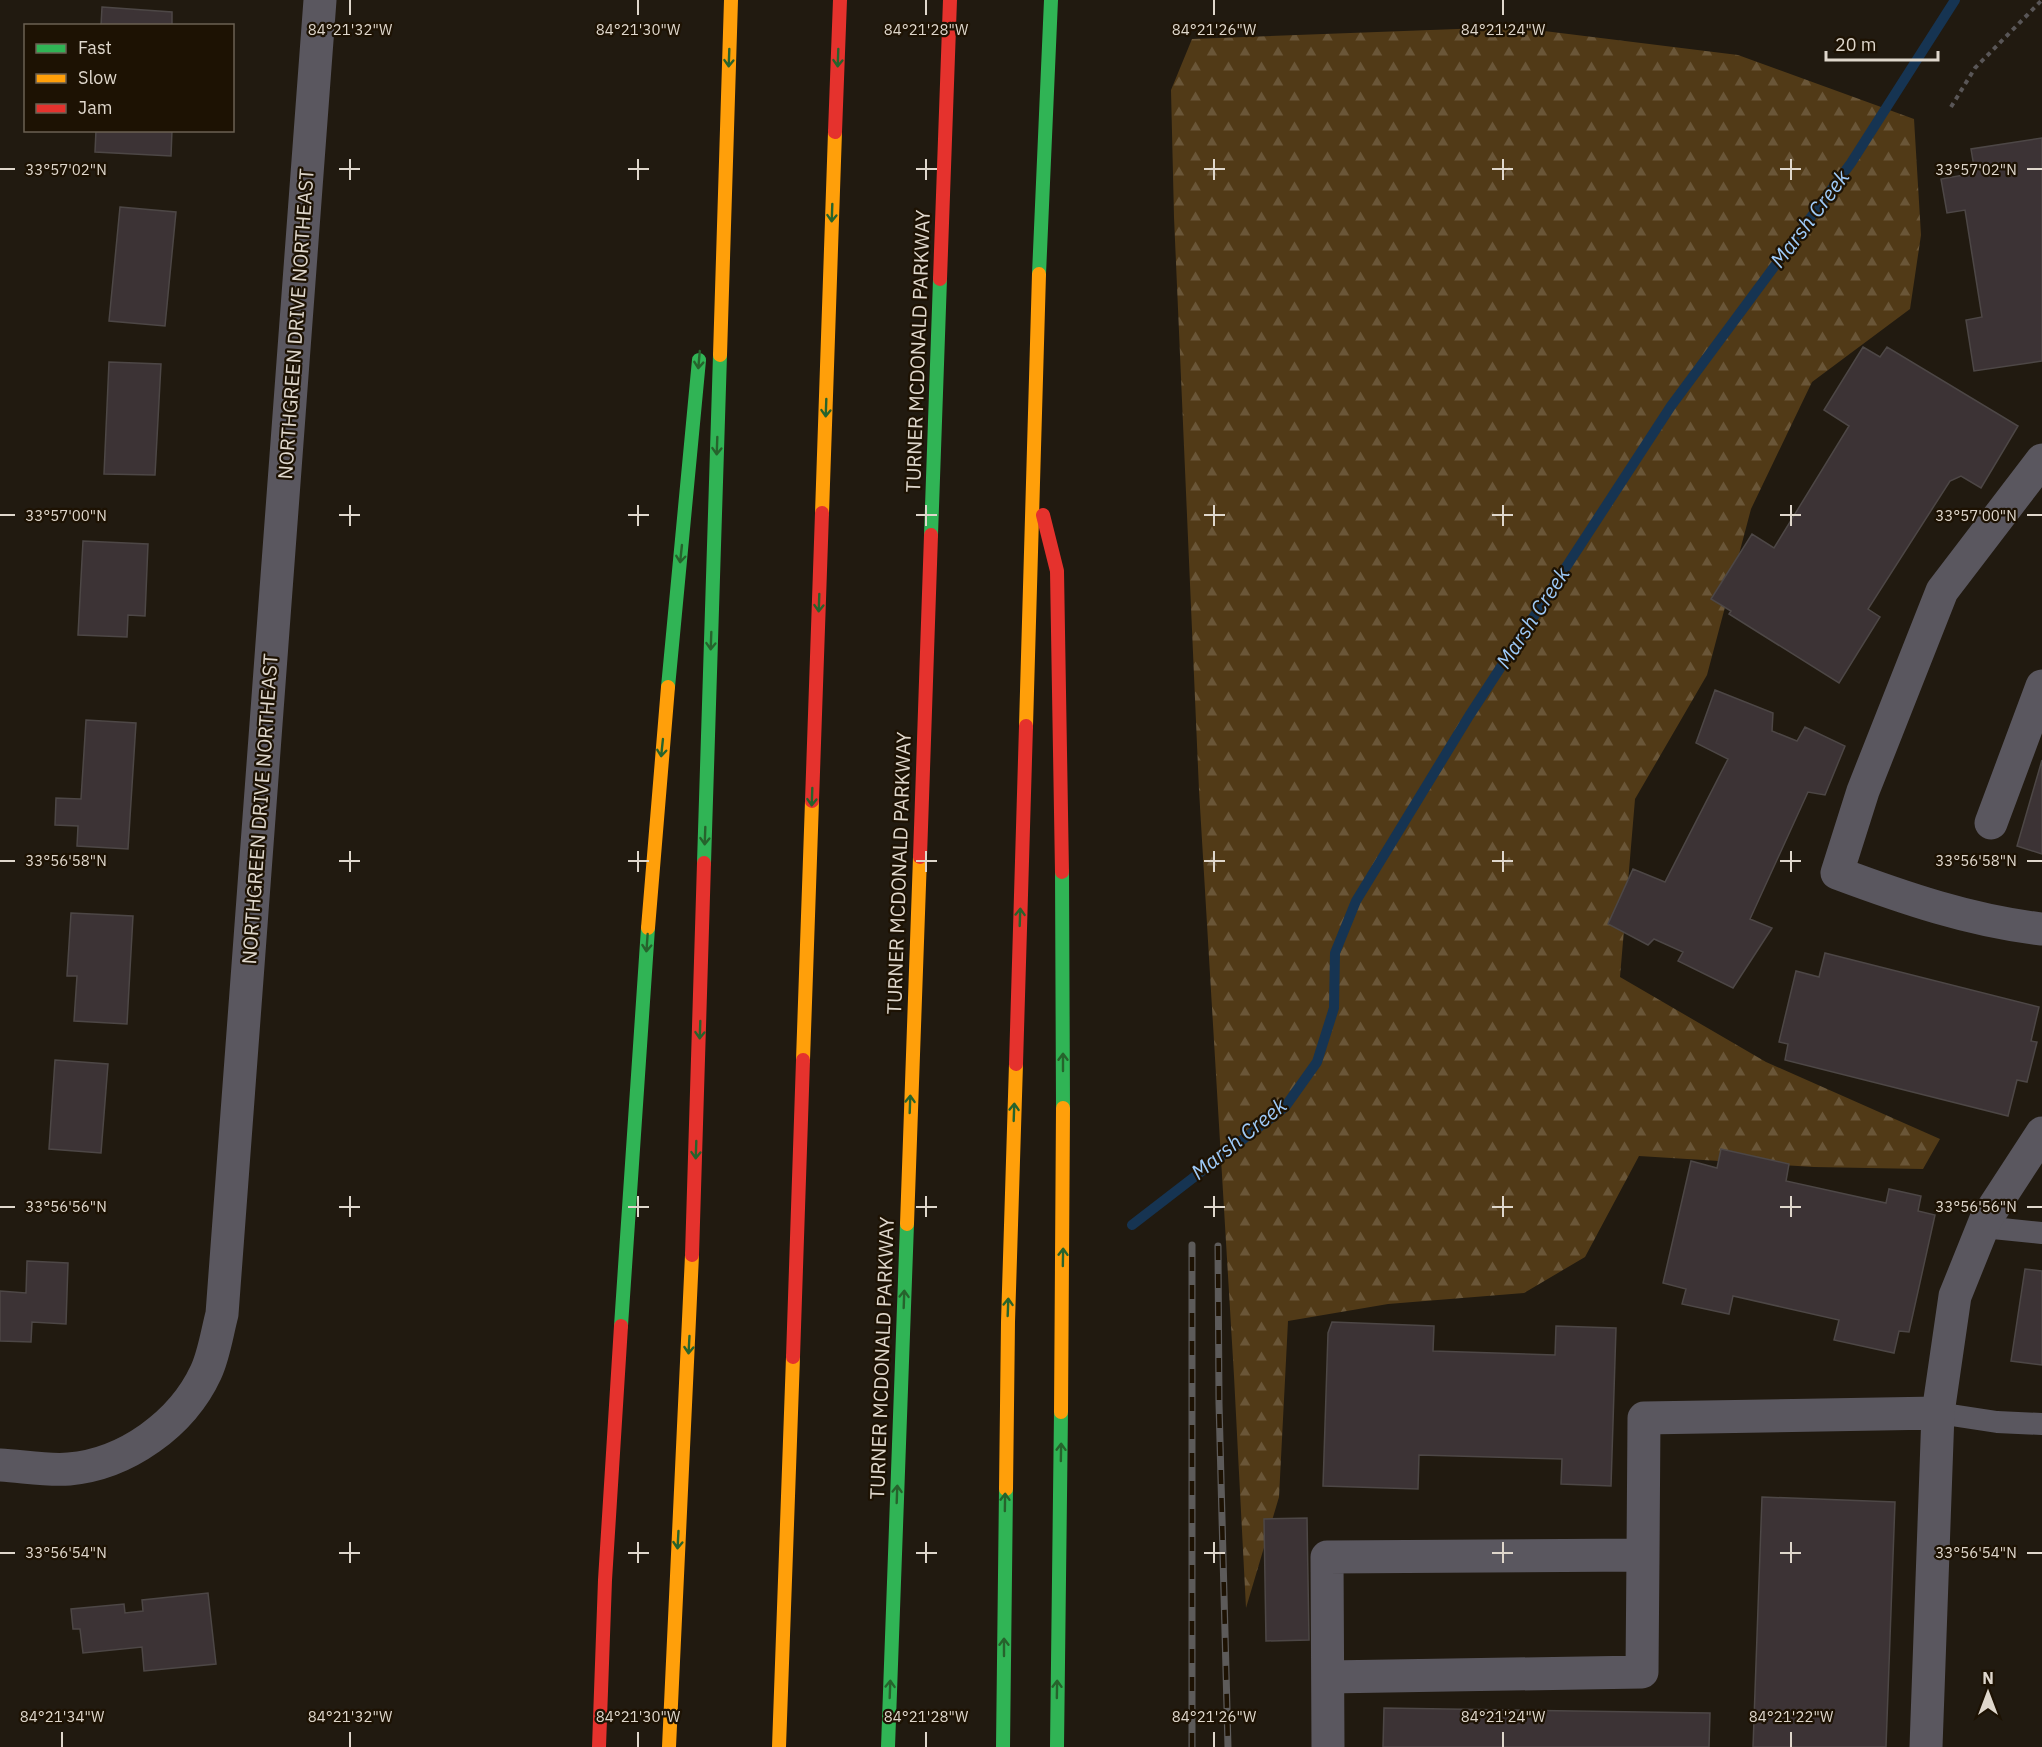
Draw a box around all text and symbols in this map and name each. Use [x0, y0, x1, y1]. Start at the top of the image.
text: 84°21'32"W [308, 20, 393, 39]
text: 84°21'30"W [596, 20, 681, 39]
text: 84°21'28"W [884, 20, 969, 39]
text: 84°21'26"W [1172, 20, 1257, 39]
text: 84°21'24"W [1461, 20, 1546, 39]
legend [24, 24, 234, 132]
scale bar [1826, 24, 1938, 62]
text: 20 m [1835, 33, 1877, 56]
text: Fast [78, 36, 112, 59]
one-way arrow [723, 48, 734, 68]
one-way arrow [832, 48, 844, 68]
text: Slow [78, 66, 117, 89]
text: Jam [78, 96, 113, 119]
text: 33°57'02"N [25, 160, 107, 179]
text: 33°57'02"N [1935, 160, 2017, 179]
water label: Marsh Creek [1763, 163, 1856, 273]
street label: NORTHGREEN DRIVE NORTHEAST [271, 168, 320, 480]
one-way arrow [827, 202, 838, 222]
street label: TURNER MCDONALD PARKWAY [899, 209, 936, 493]
one-way arrow [693, 349, 704, 369]
one-way arrow [820, 397, 831, 417]
one-way arrow [711, 435, 722, 455]
text: 33°57'00"N [25, 506, 107, 525]
text: 33°57'00"N [1935, 506, 2017, 525]
one-way arrow [675, 544, 686, 564]
water label: Marsh Creek [1489, 560, 1576, 674]
one-way arrow [813, 592, 824, 612]
one-way arrow [705, 630, 717, 650]
street label: NORTHGREEN DRIVE NORTHEAST [235, 653, 284, 965]
street label: TURNER MCDONALD PARKWAY [880, 731, 917, 1015]
one-way arrow [656, 738, 667, 758]
one-way arrow [806, 787, 818, 807]
one-way arrow [700, 825, 711, 845]
text: 33°56'58"N [25, 851, 107, 870]
text: 33°56'58"N [1935, 851, 2017, 870]
one-way arrow [1014, 907, 1025, 927]
one-way arrow [641, 932, 652, 952]
one-way arrow [694, 1020, 705, 1040]
one-way arrow [1057, 1052, 1069, 1072]
water label: Marsh Creek [1185, 1090, 1293, 1185]
one-way arrow [905, 1094, 916, 1114]
one-way arrow [1008, 1102, 1020, 1122]
one-way arrow [690, 1140, 702, 1160]
text: 33°56'56"N [25, 1197, 107, 1216]
text: 33°56'56"N [1935, 1197, 2017, 1216]
street label: TURNER MCDONALD PARKWAY [863, 1216, 900, 1500]
one-way arrow [1057, 1247, 1069, 1267]
one-way arrow [898, 1289, 909, 1309]
one-way arrow [1002, 1297, 1014, 1317]
one-way arrow [683, 1334, 694, 1354]
one-way arrow [1055, 1442, 1066, 1462]
one-way arrow [891, 1484, 902, 1504]
one-way arrow [999, 1492, 1011, 1512]
one-way arrow [672, 1529, 683, 1549]
text: 33°56'54"N [25, 1543, 107, 1562]
text: 33°56'54"N [1935, 1543, 2017, 1562]
one-way arrow [998, 1637, 1010, 1657]
north arrow [1958, 1663, 2018, 1723]
text: N [1982, 1668, 1994, 1688]
one-way arrow [884, 1679, 895, 1699]
one-way arrow [1052, 1679, 1063, 1699]
text: 84°21'34"W [20, 1707, 105, 1726]
text: 84°21'32"W [308, 1707, 393, 1726]
text: 84°21'30"W [596, 1707, 681, 1726]
text: 84°21'28"W [884, 1707, 969, 1726]
text: 84°21'26"W [1172, 1707, 1257, 1726]
text: 84°21'24"W [1461, 1707, 1546, 1726]
text: 84°21'22"W [1749, 1707, 1834, 1726]

